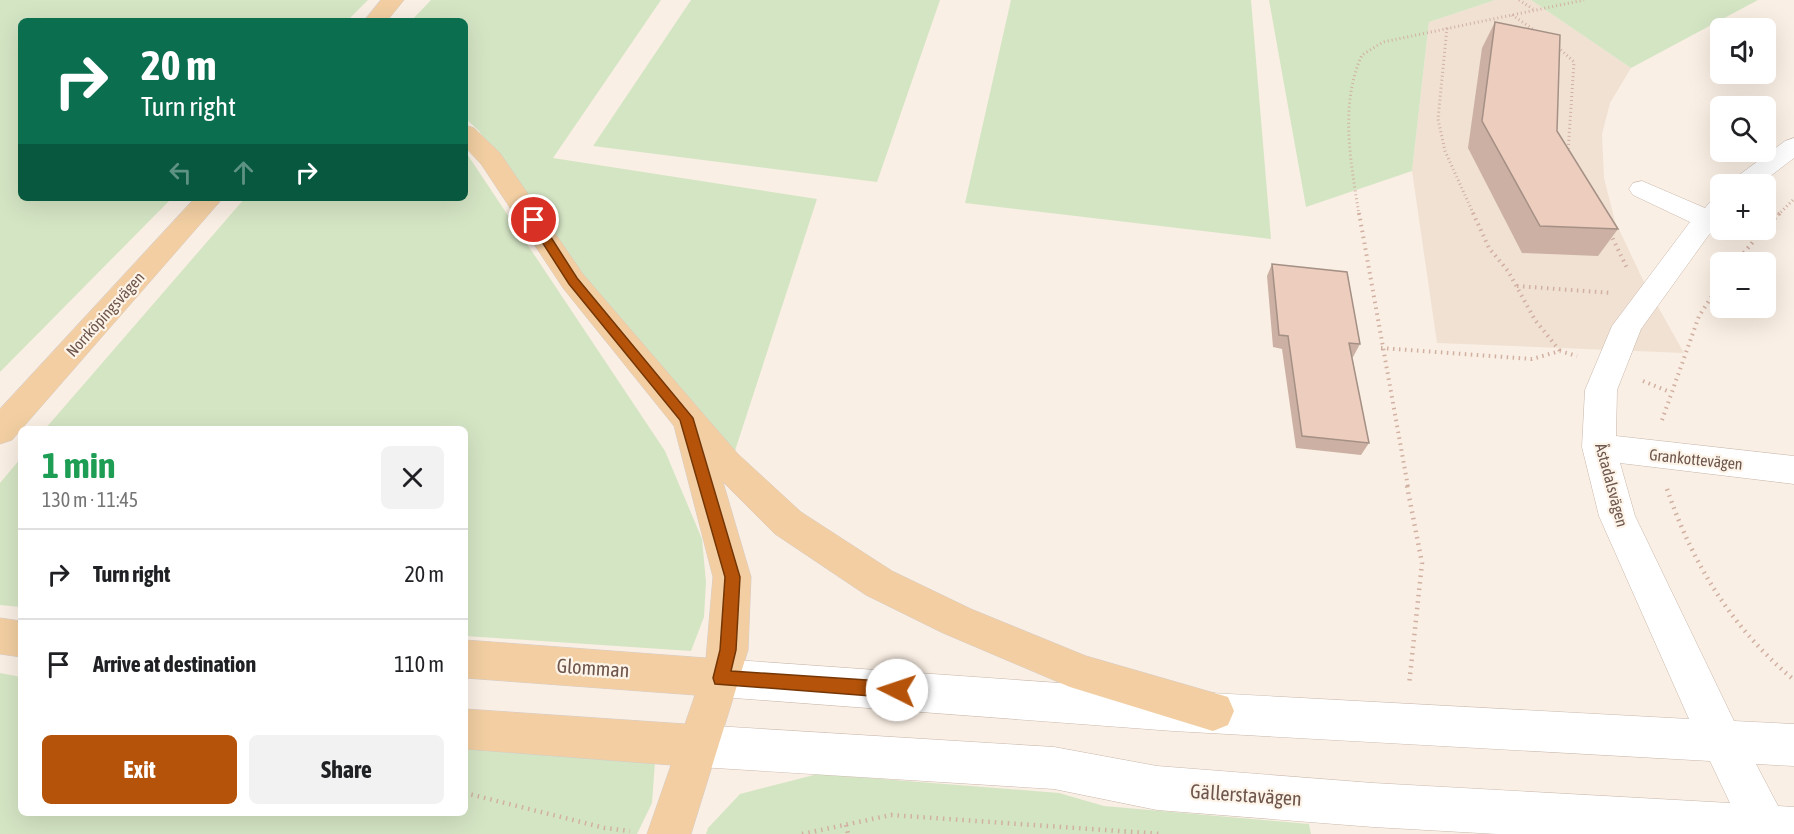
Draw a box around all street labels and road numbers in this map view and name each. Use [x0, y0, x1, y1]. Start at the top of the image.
street label: Norrköpingsvägen [62, 268, 148, 361]
street label: Åstadalsvägen [1591, 441, 1633, 529]
street label: Grankottevägen [1648, 445, 1744, 474]
street label: Glomman [556, 653, 630, 682]
street label: Gällerstavägen [1190, 779, 1303, 810]

